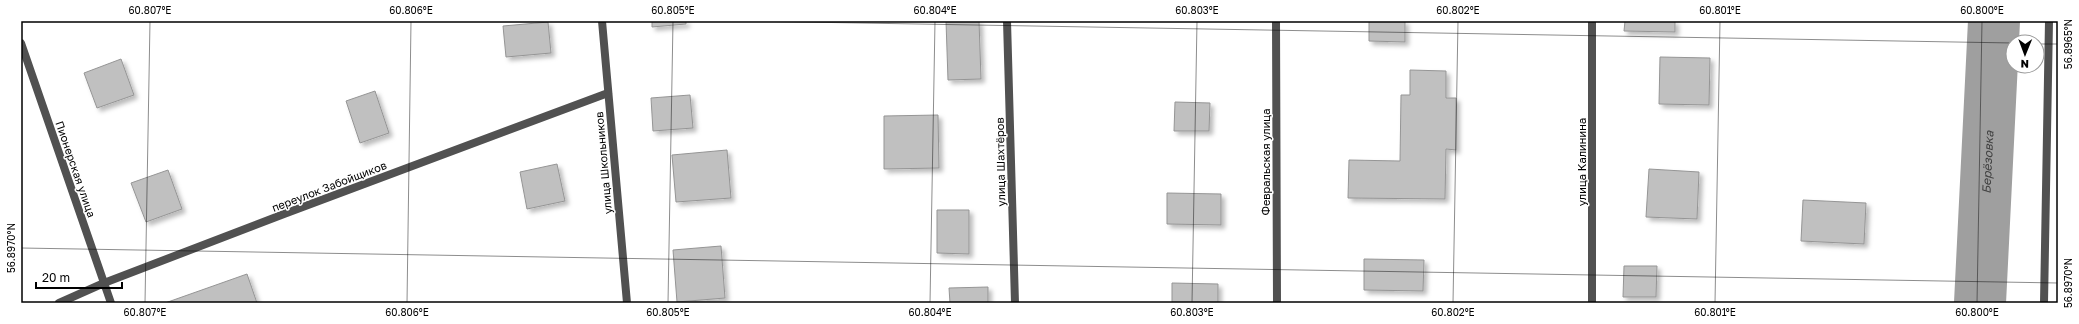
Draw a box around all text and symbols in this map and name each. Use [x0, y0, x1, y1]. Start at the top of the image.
text: 60.807°E [129, 4, 171, 16]
text: 60.806°E [389, 4, 433, 16]
text: 60.805°E [651, 4, 695, 16]
text: 60.804°E [913, 4, 957, 16]
text: 60.803°E [1175, 4, 1219, 16]
text: 60.802°E [1436, 4, 1480, 16]
text: 60.801°E [1699, 4, 1741, 16]
text: 60.800°E [1960, 4, 2004, 16]
text: 56.8965°N [2062, 19, 2074, 69]
north arrow [2005, 34, 2045, 74]
text: N [2021, 58, 2029, 71]
street label: Февральская улица [1259, 108, 1272, 216]
street label: улица Школьников [592, 111, 614, 215]
street label: улица Шахтёров [993, 117, 1007, 207]
street label: улица Калинина [1575, 118, 1588, 206]
street label: Пионерская улица [53, 119, 99, 219]
water label: Берёзовка [1978, 129, 1996, 194]
street label: переулок Забойщиков [270, 158, 388, 214]
text: 56.8970°N [5, 223, 17, 273]
text: 56.8970°N [2062, 258, 2074, 308]
scale bar [36, 264, 122, 290]
text: 20 m [42, 270, 70, 285]
text: 60.807°E [124, 306, 166, 318]
text: 60.806°E [385, 306, 429, 318]
text: 60.805°E [646, 306, 690, 318]
text: 60.804°E [908, 306, 952, 318]
text: 60.803°E [1170, 306, 1214, 318]
text: 60.802°E [1431, 306, 1475, 318]
text: 60.801°E [1694, 306, 1736, 318]
text: 60.800°E [1955, 306, 1999, 318]

